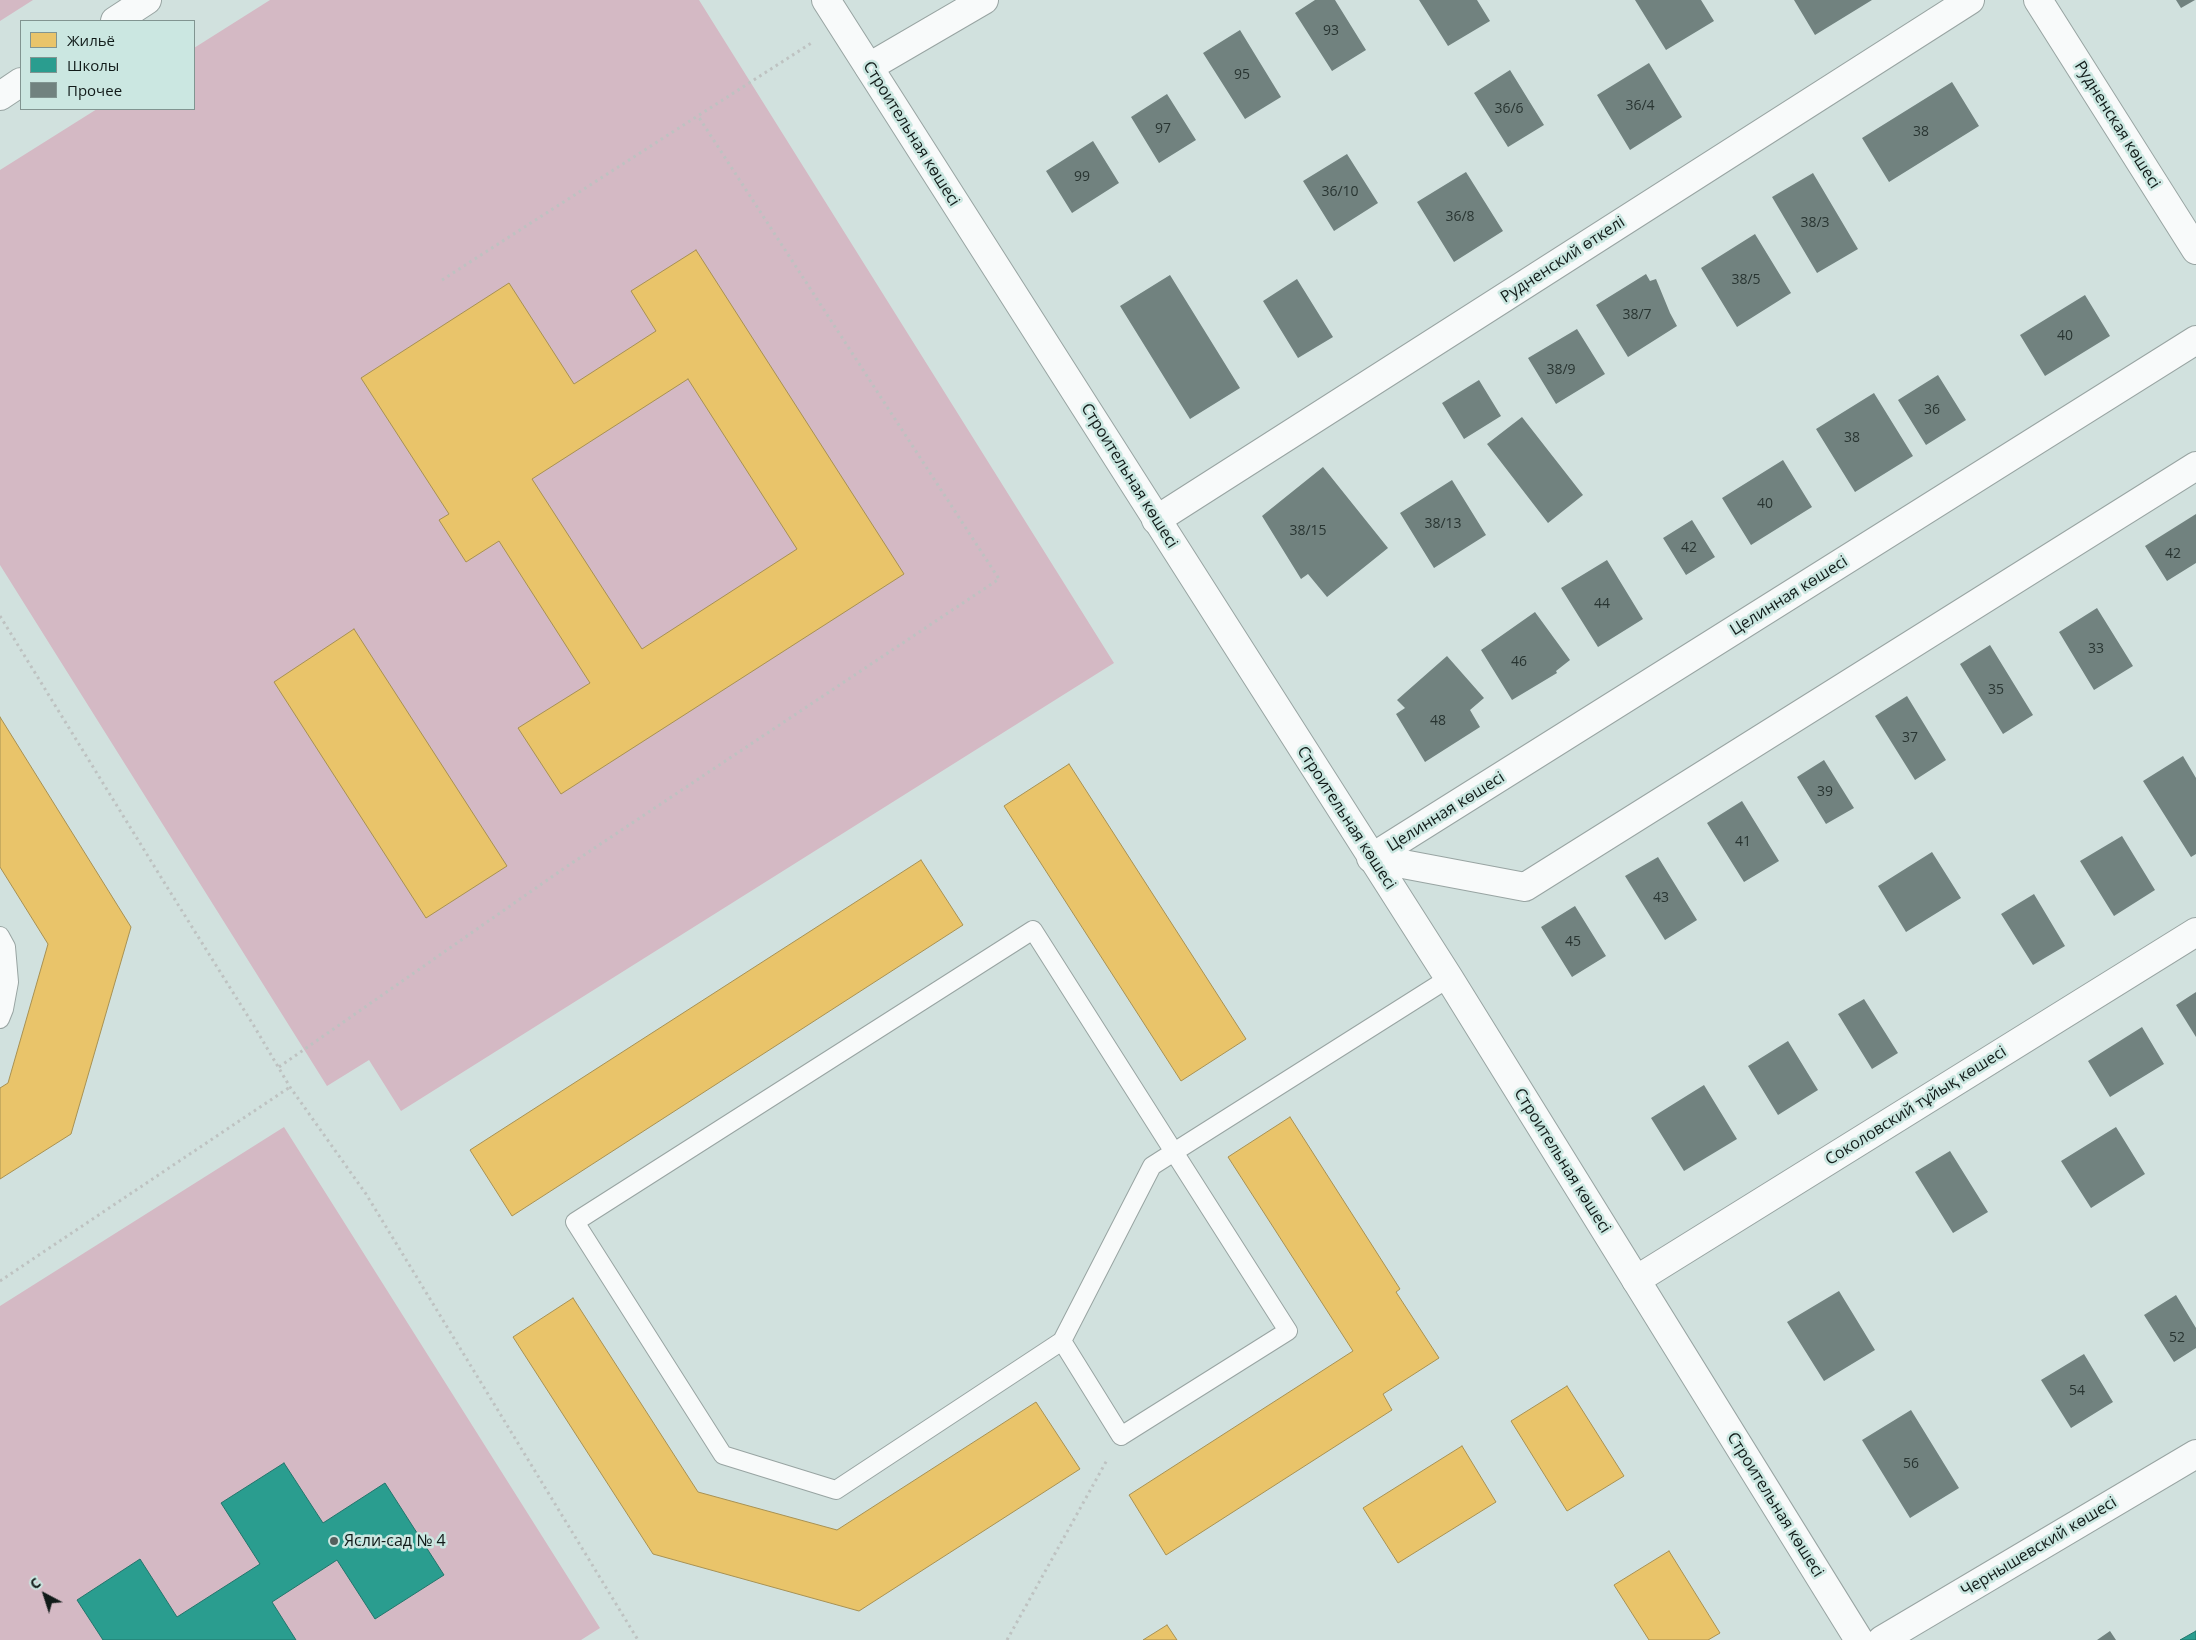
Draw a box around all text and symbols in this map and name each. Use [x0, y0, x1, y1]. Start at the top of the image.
legend [20, 20, 195, 110]
house number: 93 [1323, 23, 1339, 39]
text: Жильё [67, 30, 115, 50]
text: Школы [67, 55, 119, 75]
street label: Строительная көшесі [859, 58, 963, 210]
street label: Рудненская көшесі [2070, 58, 2164, 192]
house number: 95 [1234, 67, 1250, 83]
text: Прочее [67, 80, 122, 100]
house number: 36/4 [1625, 98, 1655, 114]
house number: 36/6 [1494, 101, 1524, 117]
house number: 97 [1155, 121, 1171, 137]
house number: 38 [1913, 124, 1929, 140]
house number: 99 [1074, 169, 1090, 185]
house number: 36/10 [1321, 184, 1359, 200]
house number: 36/8 [1445, 209, 1475, 225]
street label: Рудненский өткелі [1497, 213, 1629, 307]
house number: 38/3 [1800, 215, 1830, 231]
house number: 38/5 [1731, 272, 1761, 288]
house number: 38/7 [1622, 307, 1652, 323]
house number: 40 [2057, 328, 2073, 344]
house number: 38/9 [1546, 362, 1576, 378]
street label: Строительная көшесі [1077, 400, 1181, 552]
house number: 36 [1924, 402, 1940, 418]
house number: 38 [1844, 430, 1860, 446]
house number: 40 [1757, 496, 1773, 512]
house number: 38/13 [1424, 516, 1462, 532]
house number: 38/15 [1289, 523, 1327, 539]
house number: 42 [1681, 540, 1697, 556]
house number: 42 [2165, 546, 2181, 562]
street label: Целинная көшесі [1727, 552, 1851, 640]
house number: 44 [1594, 596, 1610, 612]
house number: 33 [2088, 641, 2104, 657]
house number: 46 [1511, 654, 1527, 670]
house number: 35 [1988, 682, 2004, 698]
house number: 48 [1430, 713, 1446, 729]
house number: 37 [1902, 730, 1918, 746]
street label: Строительная көшесі [1292, 743, 1400, 893]
street label: Целинная көшесі [1384, 768, 1508, 856]
house number: 39 [1817, 784, 1833, 800]
house number: 41 [1735, 834, 1751, 850]
house number: 43 [1653, 890, 1669, 906]
house number: 45 [1565, 934, 1581, 950]
street label: Соколовский тұйық көшесі [1822, 1042, 2010, 1170]
street label: Строительная көшесі [1510, 1085, 1614, 1237]
house number: 52 [2169, 1330, 2185, 1346]
house number: 54 [2069, 1383, 2085, 1399]
street label: Строительная көшесі [1723, 1429, 1827, 1581]
house number: 56 [1903, 1456, 1919, 1472]
street label: Чернышевский көшесі [1958, 1493, 2120, 1601]
place label: Ясли-сад № 4 [344, 1531, 446, 1551]
marker: Ясли-сад № 4 [328, 1535, 340, 1547]
north arrow [20, 1570, 70, 1620]
text: С [26, 1573, 45, 1593]

